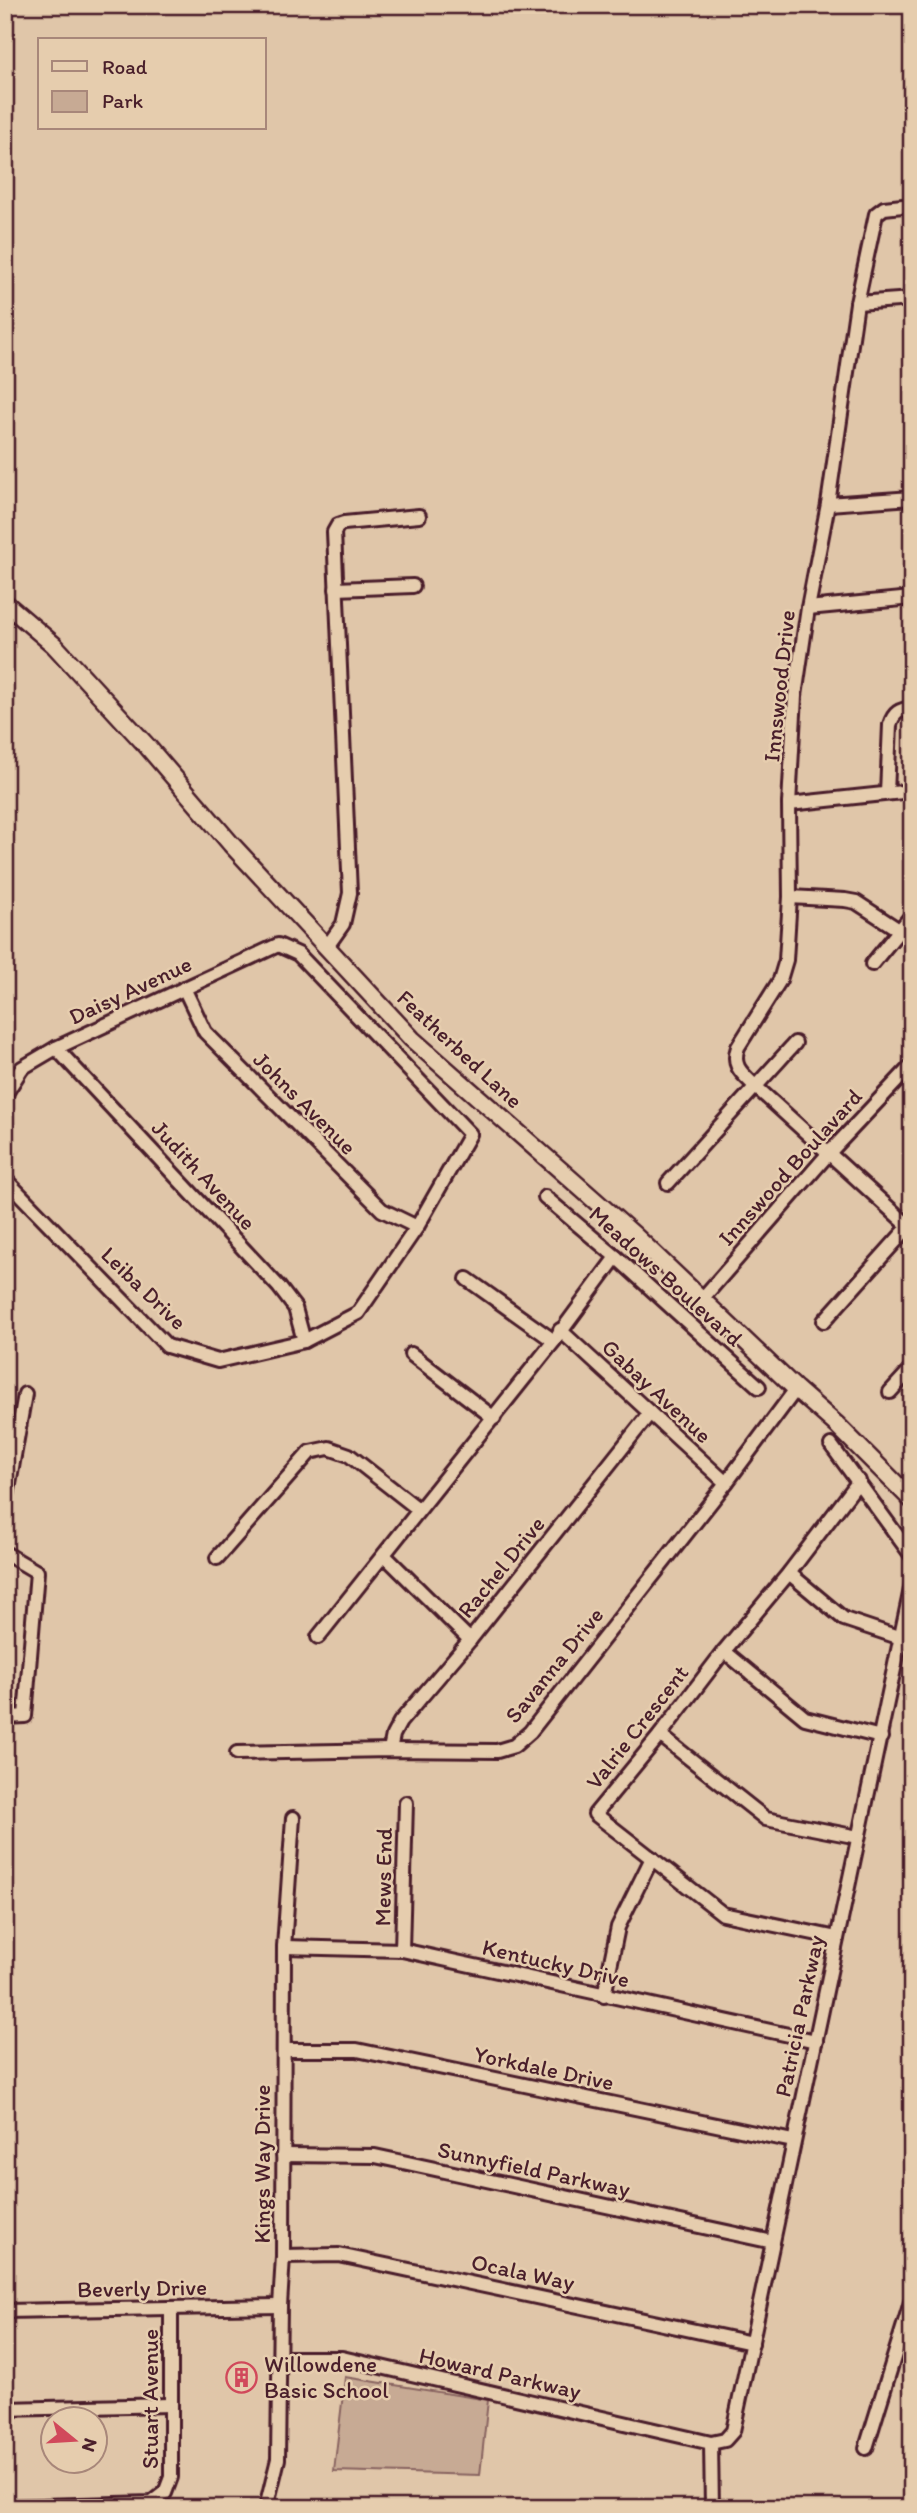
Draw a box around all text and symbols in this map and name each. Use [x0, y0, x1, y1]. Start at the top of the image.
legend [38, 38, 266, 130]
text: Road [102, 54, 148, 79]
text: Park [102, 88, 144, 113]
street label: Innswood Drive [757, 609, 801, 763]
street label: Daisy Avenue [64, 949, 196, 1031]
street label: Featherbed Lane [391, 984, 529, 1114]
street label: Johns Avenue [247, 1045, 363, 1161]
street label: Innswood Boulavard [712, 1082, 868, 1251]
street label: Judith Avenue [146, 1114, 262, 1236]
street label: Meadows Boulevard [583, 1200, 749, 1353]
street label: Leiba Drive [95, 1240, 193, 1336]
street label: Gabay Avenue [596, 1333, 718, 1449]
street label: Rachel Drive [451, 1510, 551, 1624]
street label: Savanna Drive [499, 1601, 609, 1729]
street label: Valrie Crescent [580, 1659, 694, 1795]
street label: Mews End [368, 1827, 398, 1927]
street label: Kentucky Drive [480, 1932, 632, 1994]
street label: Patricia Parkway [768, 1932, 830, 2100]
street label: Yorkdale Drive [472, 2040, 616, 2096]
street label: Kings Way Drive [248, 2084, 276, 2244]
street label: Sunnyfield Parkway [435, 2135, 633, 2203]
street label: Ocala Way [469, 2247, 577, 2297]
street label: Beverly Drive [77, 2273, 207, 2303]
street label: Stuart Avenue [136, 2329, 164, 2469]
street label: Howard Parkway [416, 2341, 584, 2405]
place label: Willowdene Basic School [264, 2350, 389, 2404]
building icon: Willowdene Basic School [224, 2360, 258, 2394]
north arrow [38, 2404, 108, 2474]
text: N [77, 2435, 103, 2455]

